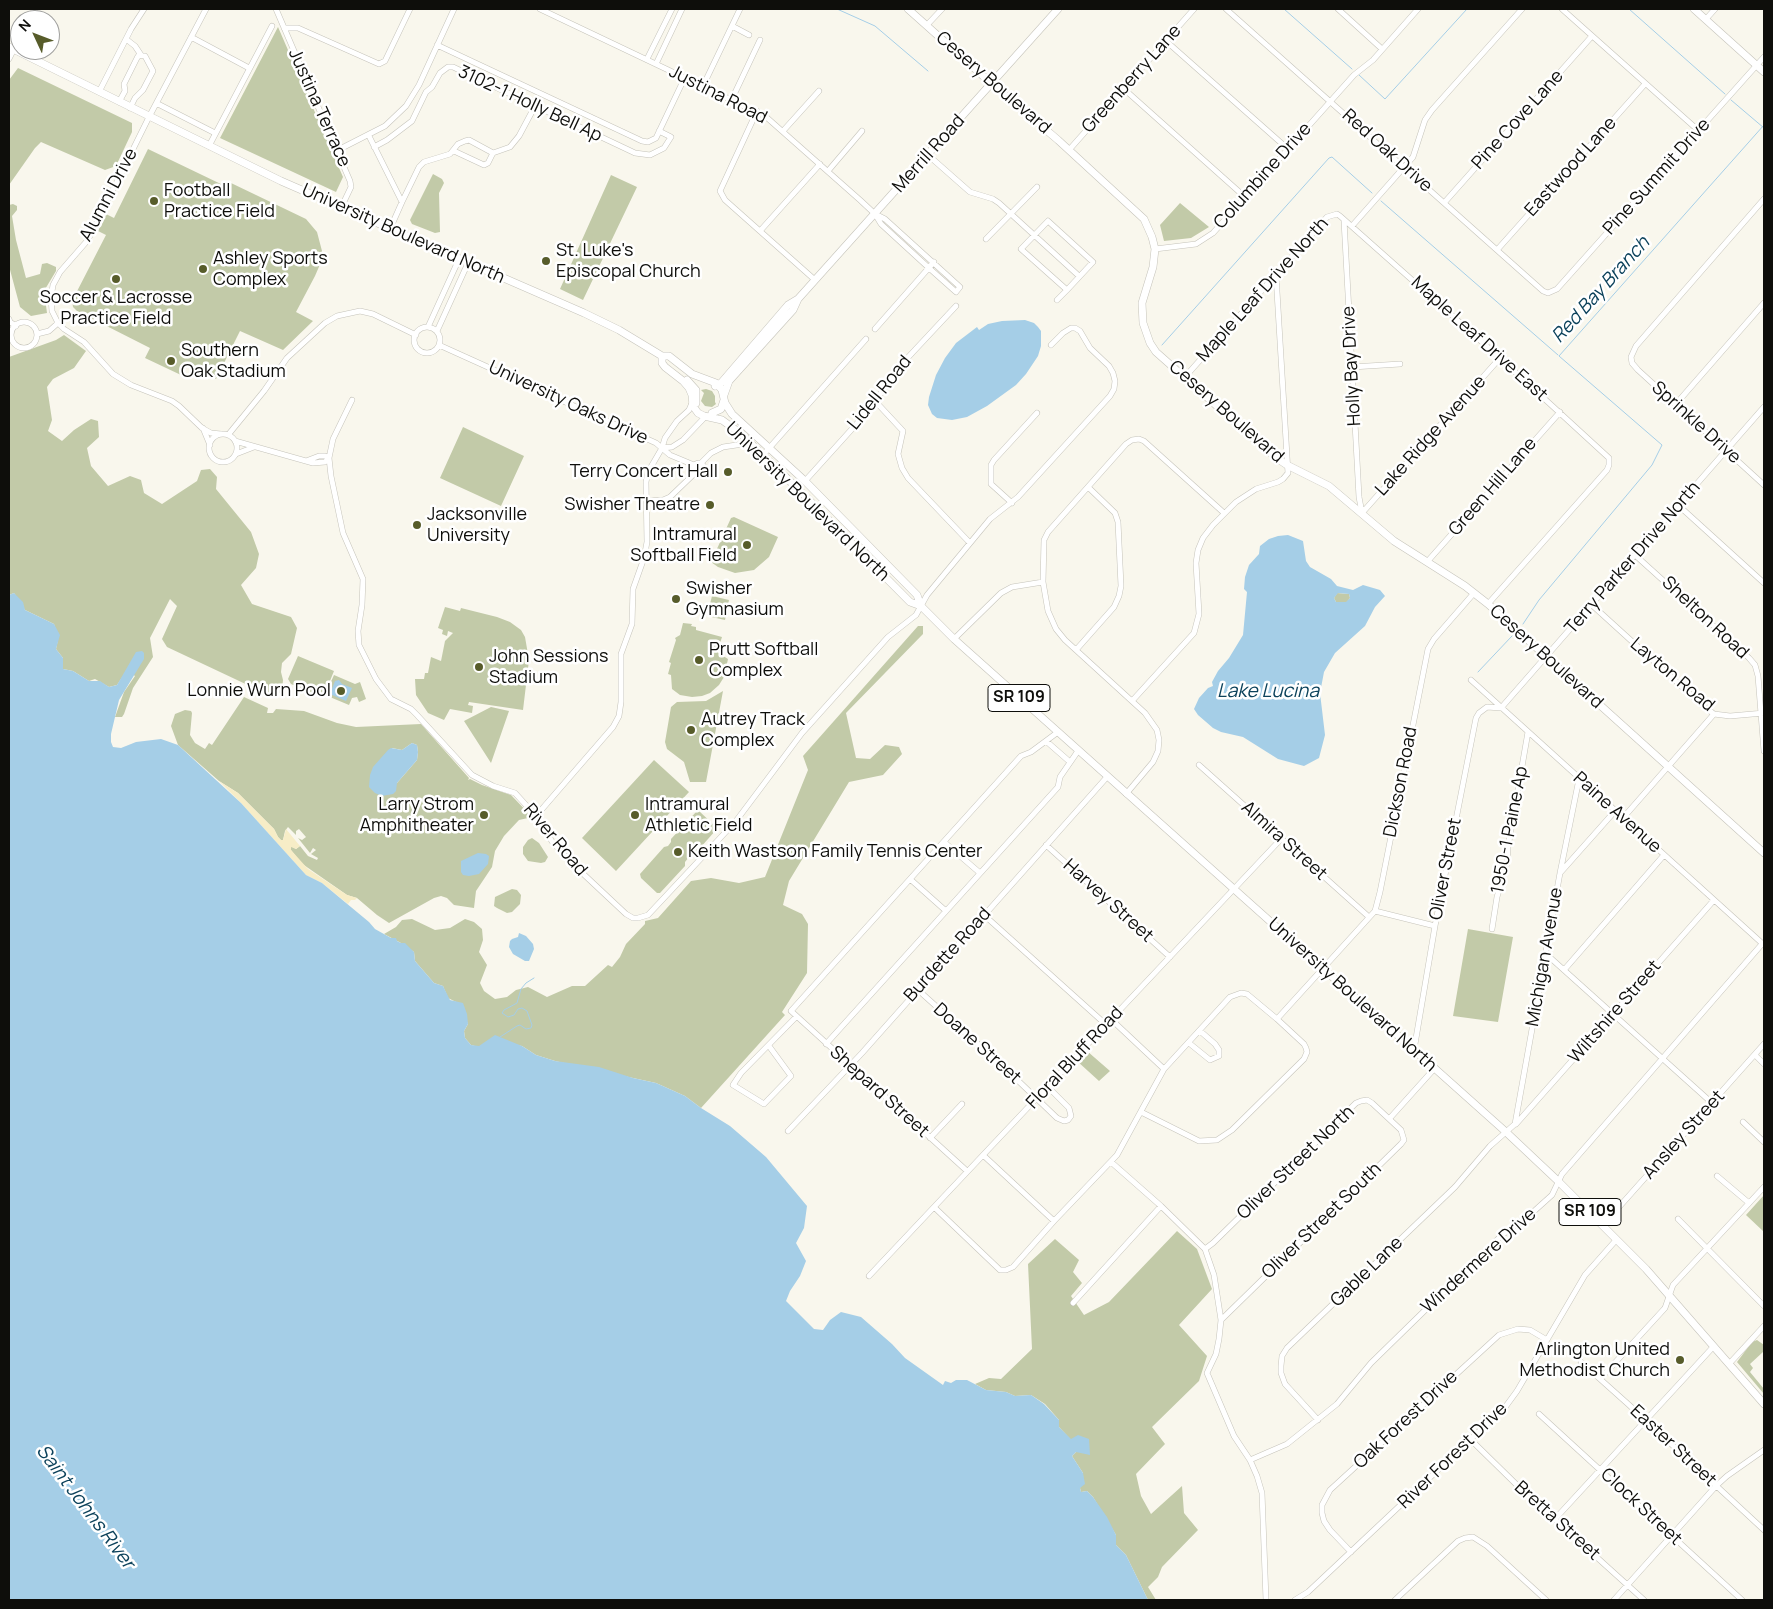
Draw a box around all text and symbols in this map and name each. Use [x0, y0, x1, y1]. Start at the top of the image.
north arrow [10, 10, 60, 60]
text: N [14, 15, 35, 35]
street label: Greenberry Lane [1078, 21, 1186, 137]
street label: Cesery Boulevard [931, 27, 1055, 139]
street label: Justina Terrace [283, 46, 355, 170]
street label: 3102-1 Holly Bell Ap [455, 61, 605, 147]
street label: Justina Road [665, 61, 771, 129]
street label: Pine Cove Lane [1468, 66, 1568, 174]
street label: Red Oak Drive [1338, 105, 1436, 197]
street label: Merrill Road [888, 111, 970, 197]
street label: Eastwood Lane [1521, 113, 1621, 221]
street label: Pine Summit Drive [1599, 114, 1715, 240]
street label: Columbine Drive [1210, 118, 1316, 234]
street label: Alumni Drive [75, 145, 143, 245]
street label: University Boulevard North [298, 179, 508, 289]
place label: Football Practice Field [164, 180, 275, 222]
marker: Football Practice Field [148, 195, 160, 207]
street label: Maple Leaf Drive North [1193, 213, 1333, 367]
water label: Red Bay Branch [1547, 232, 1655, 348]
place label: St. Luke's Episcopal Church [556, 240, 701, 282]
place label: Ashley Sports Complex [213, 248, 328, 290]
marker: St. Luke's Episcopal Church [540, 255, 552, 267]
marker: Ashley Sports Complex [197, 263, 209, 275]
street label: Maple Leaf Drive East [1406, 272, 1552, 406]
marker: Soccer & Lacrosse Practice Field [110, 273, 122, 285]
place label: Soccer & Lacrosse Practice Field [40, 287, 192, 330]
street label: Holly Bay Drive [1338, 305, 1366, 427]
place label: Southern Oak Stadium [181, 340, 286, 382]
street label: Lidell Road [844, 352, 916, 434]
marker: Southern Oak Stadium [165, 355, 177, 367]
street label: Cesery Boulevard [1164, 356, 1288, 468]
street label: University Oaks Drive [485, 357, 651, 449]
street label: Lake Ridge Avenue [1371, 371, 1491, 501]
street label: Sprinkle Drive [1647, 377, 1745, 469]
street label: University Boulevard North [720, 418, 894, 586]
street label: Green Hill Lane [1445, 434, 1541, 540]
place label: Terry Concert Hall [570, 461, 718, 483]
marker: Terry Concert Hall [722, 466, 734, 478]
street label: Terry Parker Drive North [1561, 477, 1705, 639]
place label: Swisher Theatre [564, 494, 700, 516]
marker: Swisher Theatre [704, 499, 716, 511]
place label: Jacksonville University [427, 504, 527, 546]
marker: Jacksonville University [411, 519, 423, 531]
place label: Intramural Softball Field [630, 524, 737, 566]
marker: Intramural Softball Field [741, 539, 753, 551]
street label: Shelton Road [1657, 572, 1753, 664]
place label: Swisher Gymnasium [686, 578, 784, 620]
marker: Swisher Gymnasium [670, 593, 682, 605]
street label: Cesery Boulevard [1485, 600, 1607, 714]
street label: Layton Road [1625, 634, 1719, 716]
place label: Prutt Softball Complex [709, 639, 818, 682]
place label: John Sessions Stadium [489, 646, 608, 689]
marker: Prutt Softball Complex [693, 654, 705, 666]
marker: John Sessions Stadium [473, 661, 485, 673]
place label: Lonnie Wurn Pool [187, 680, 331, 702]
water label: Lake Lucina [1217, 681, 1319, 703]
road number: SR 109 [988, 684, 1050, 711]
marker: Lonnie Wurn Pool [335, 685, 347, 697]
place label: Autrey Track Complex [701, 709, 805, 752]
marker: Autrey Track Complex [685, 724, 697, 736]
street label: Dickson Road [1380, 725, 1422, 839]
street label: 1950-1 Paine Ap [1487, 765, 1533, 895]
street label: Paine Avenue [1569, 768, 1665, 858]
place label: Larry Strom Amphitheater [360, 794, 474, 836]
place label: Intramural Athletic Field [645, 794, 752, 836]
street label: Almira Street [1237, 797, 1331, 885]
street label: River Road [519, 800, 591, 880]
marker: Larry Strom Amphitheater [478, 809, 490, 821]
marker: Intramural Athletic Field [629, 809, 641, 821]
street label: Oliver Street [1426, 816, 1466, 922]
place label: Keith Wastson Family Tennis Center [688, 841, 983, 863]
marker: Keith Wastson Family Tennis Center [672, 846, 684, 858]
street label: Harvey Street [1058, 855, 1158, 947]
street label: Michigan Avenue [1522, 886, 1568, 1028]
street label: Burdette Road [900, 903, 996, 1007]
street label: University Boulevard North [1263, 913, 1441, 1077]
street label: Wiltshire Street [1564, 956, 1666, 1068]
street label: Doane Street [929, 999, 1025, 1089]
street label: Floral Bluff Road [1022, 1002, 1128, 1114]
street label: Shepard Street [825, 1042, 933, 1142]
street label: Ansley Street [1638, 1086, 1730, 1184]
street label: Oliver Street North [1233, 1102, 1359, 1224]
street label: Oliver Street South [1258, 1158, 1386, 1284]
road number: SR 109 [1559, 1198, 1621, 1226]
street label: Windermere Drive [1417, 1204, 1541, 1318]
street label: Gable Lane [1326, 1232, 1408, 1312]
place label: Arlington United Methodist Church [1519, 1339, 1670, 1382]
marker: Arlington United Methodist Church [1674, 1354, 1686, 1366]
street label: Oak Forest Drive [1350, 1366, 1462, 1474]
street label: River Forest Drive [1394, 1398, 1512, 1514]
street label: Easter Street [1625, 1401, 1721, 1491]
water label: Saint Johns River [31, 1440, 139, 1574]
street label: Clock Street [1596, 1464, 1686, 1550]
street label: Bretta Street [1510, 1477, 1604, 1565]

